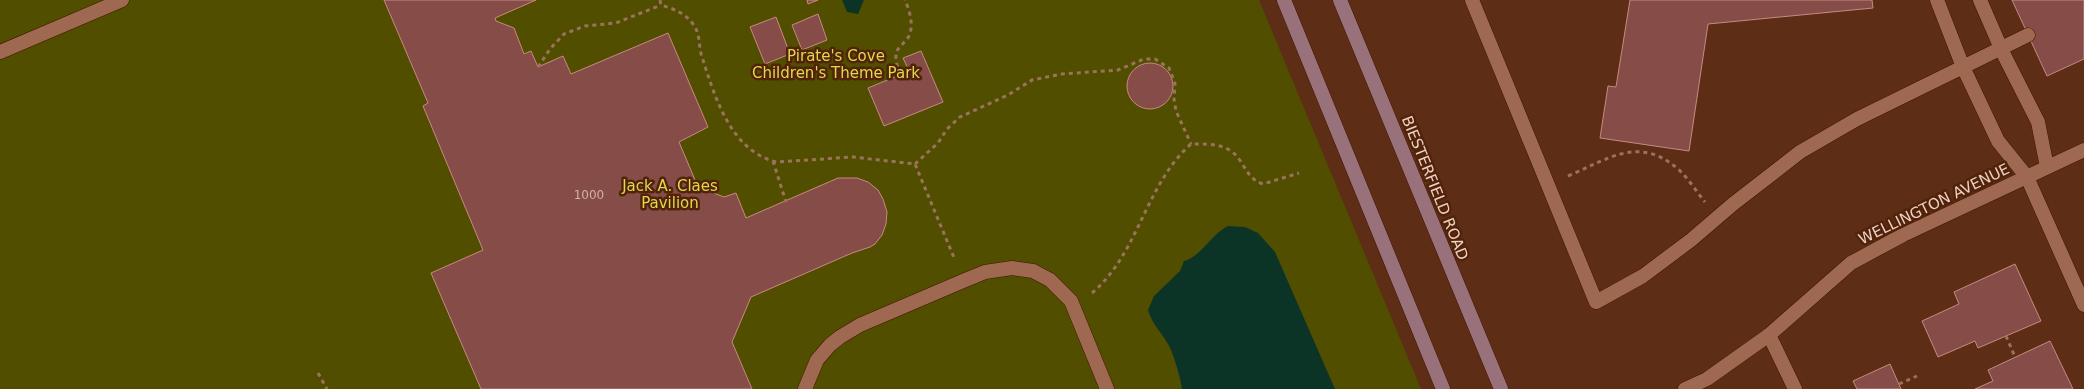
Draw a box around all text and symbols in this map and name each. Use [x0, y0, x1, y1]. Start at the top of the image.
park label: Pirate's Cove Children's Theme Park [752, 47, 920, 82]
street label: BIESTERFIELD ROAD [1398, 113, 1472, 263]
street label: WELLINGTON AVENUE [1856, 160, 2012, 248]
park label: Jack A. Claes Pavilion [621, 177, 718, 212]
house number: 1000 [574, 188, 604, 202]

